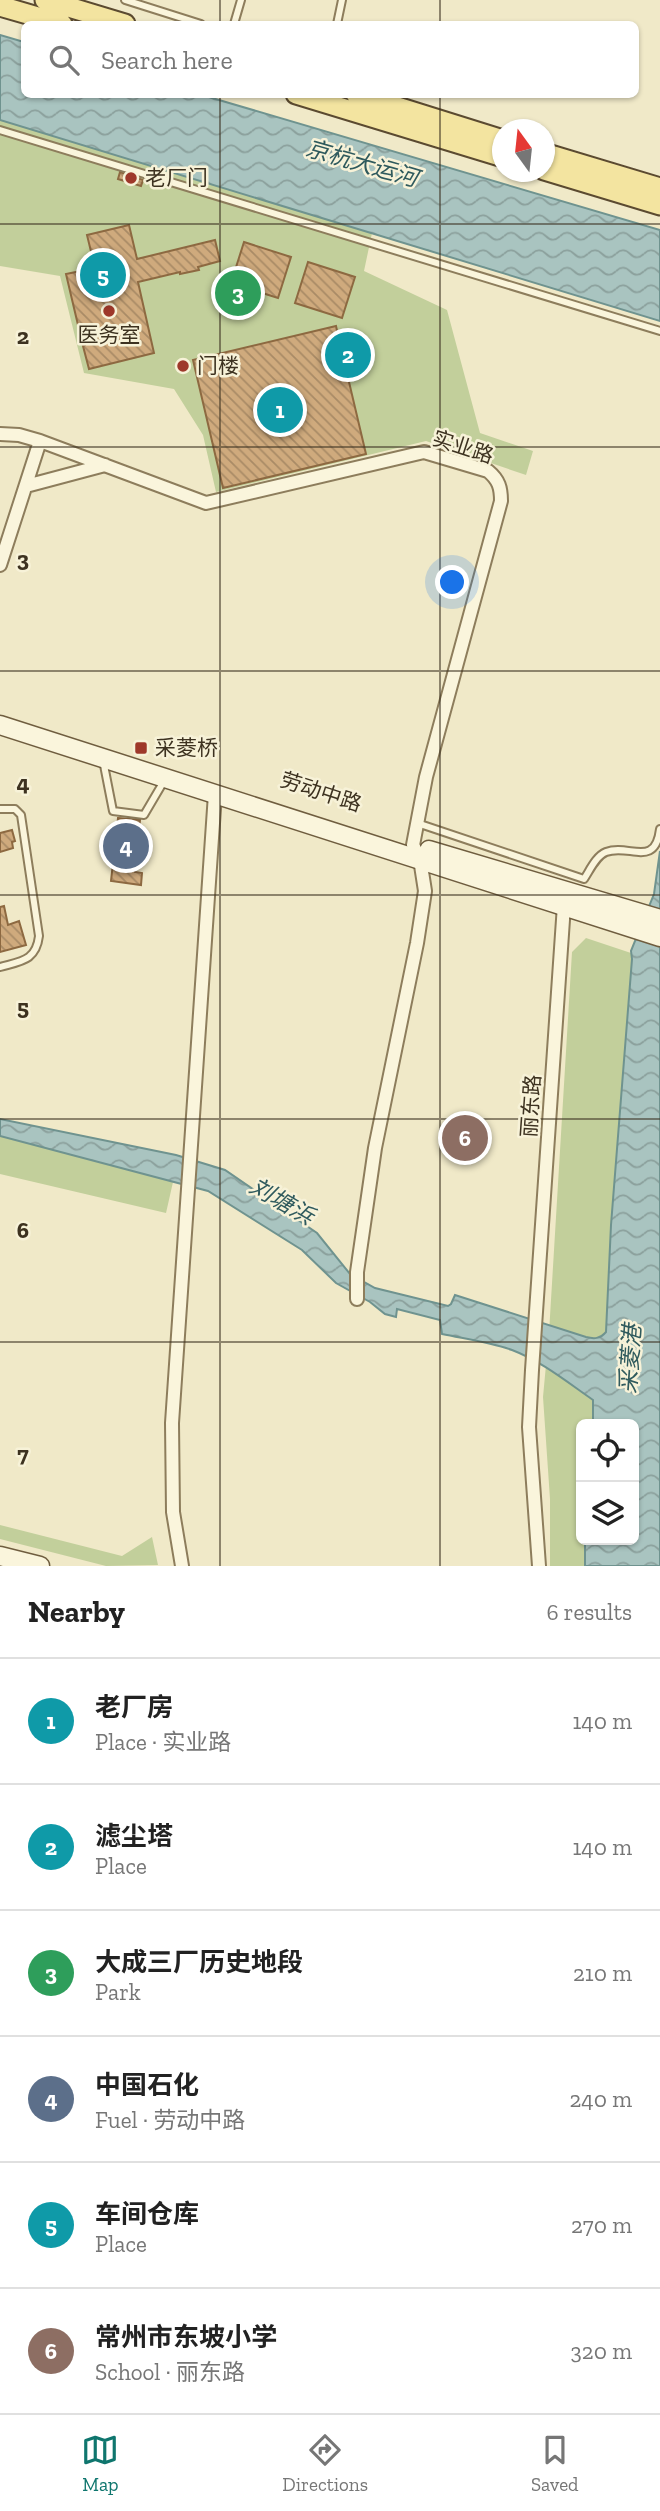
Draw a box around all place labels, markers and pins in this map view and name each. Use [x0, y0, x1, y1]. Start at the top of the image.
place label: 老厂门 [145, 165, 208, 190]
marker: 老厂门 [123, 170, 139, 186]
pin: 5 [80, 249, 126, 301]
pin: 3 [215, 267, 261, 319]
marker: 医务室 [101, 303, 117, 319]
place label: 医务室 [78, 322, 141, 347]
pin: 2 [325, 329, 371, 381]
place label: 门楼 [197, 353, 239, 378]
marker: 门楼 [175, 358, 191, 374]
pin: 1 [257, 384, 303, 436]
place label: 采菱桥 [155, 735, 218, 760]
marker: 采菱桥 [133, 740, 149, 756]
pin: 4 [103, 820, 149, 872]
pin: 6 [442, 1112, 488, 1164]

